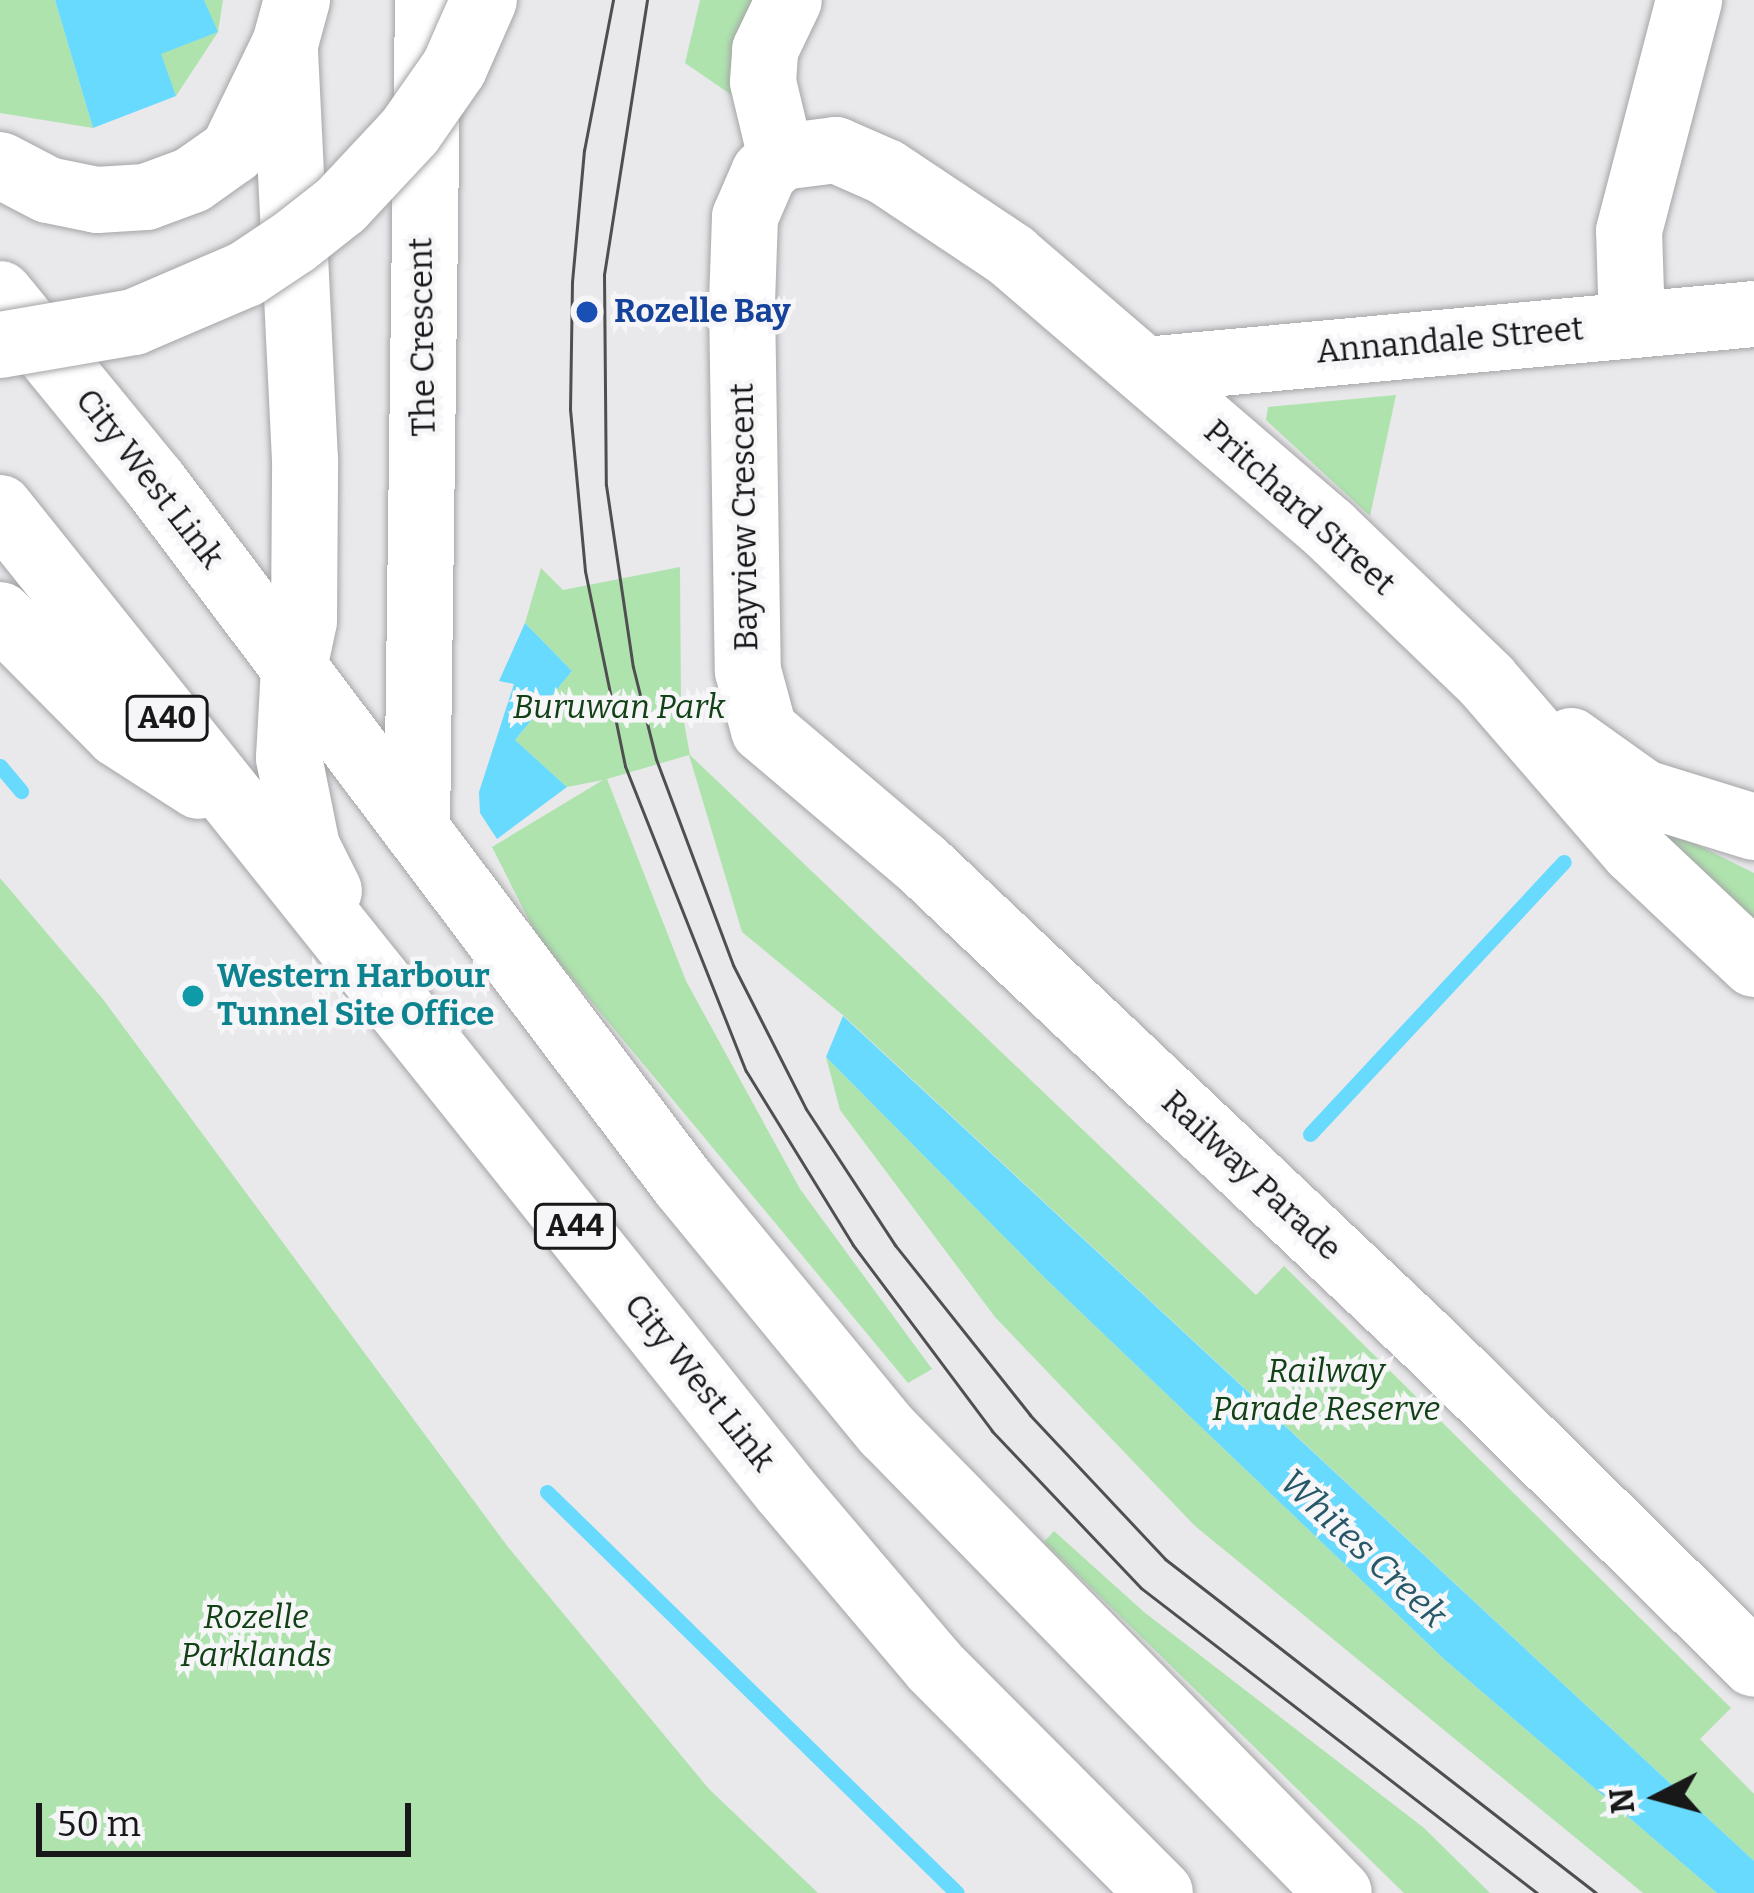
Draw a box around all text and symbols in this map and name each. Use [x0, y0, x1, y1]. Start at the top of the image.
street label: The Crescent [401, 237, 445, 437]
place label: Rozelle Bay [614, 292, 791, 332]
marker: Rozelle Bay [571, 296, 603, 328]
street label: Annandale Street [1315, 310, 1585, 372]
street label: City West Link [67, 381, 231, 577]
street label: Bayview Crescent [723, 383, 767, 651]
street label: Pritchard Street [1196, 412, 1402, 604]
park label: Buruwan Park [513, 688, 725, 728]
road number: A40 [125, 694, 209, 742]
place label: Western Harbour Tunnel Site Office [217, 957, 494, 1035]
marker: Western Harbour Tunnel Site Office [180, 983, 206, 1009]
street label: Railway Parade [1153, 1083, 1349, 1269]
road number: A44 [533, 1202, 617, 1250]
street label: City West Link [615, 1286, 783, 1480]
park label: Railway Parade Reserve [1212, 1352, 1440, 1430]
water label: Whites Creek [1271, 1461, 1455, 1637]
park label: Rozelle Parklands [180, 1598, 332, 1676]
north arrow [1598, 1737, 1718, 1857]
scale bar [42, 1779, 417, 1853]
text: N [1601, 1786, 1643, 1816]
text: 50 m [57, 1802, 141, 1846]

